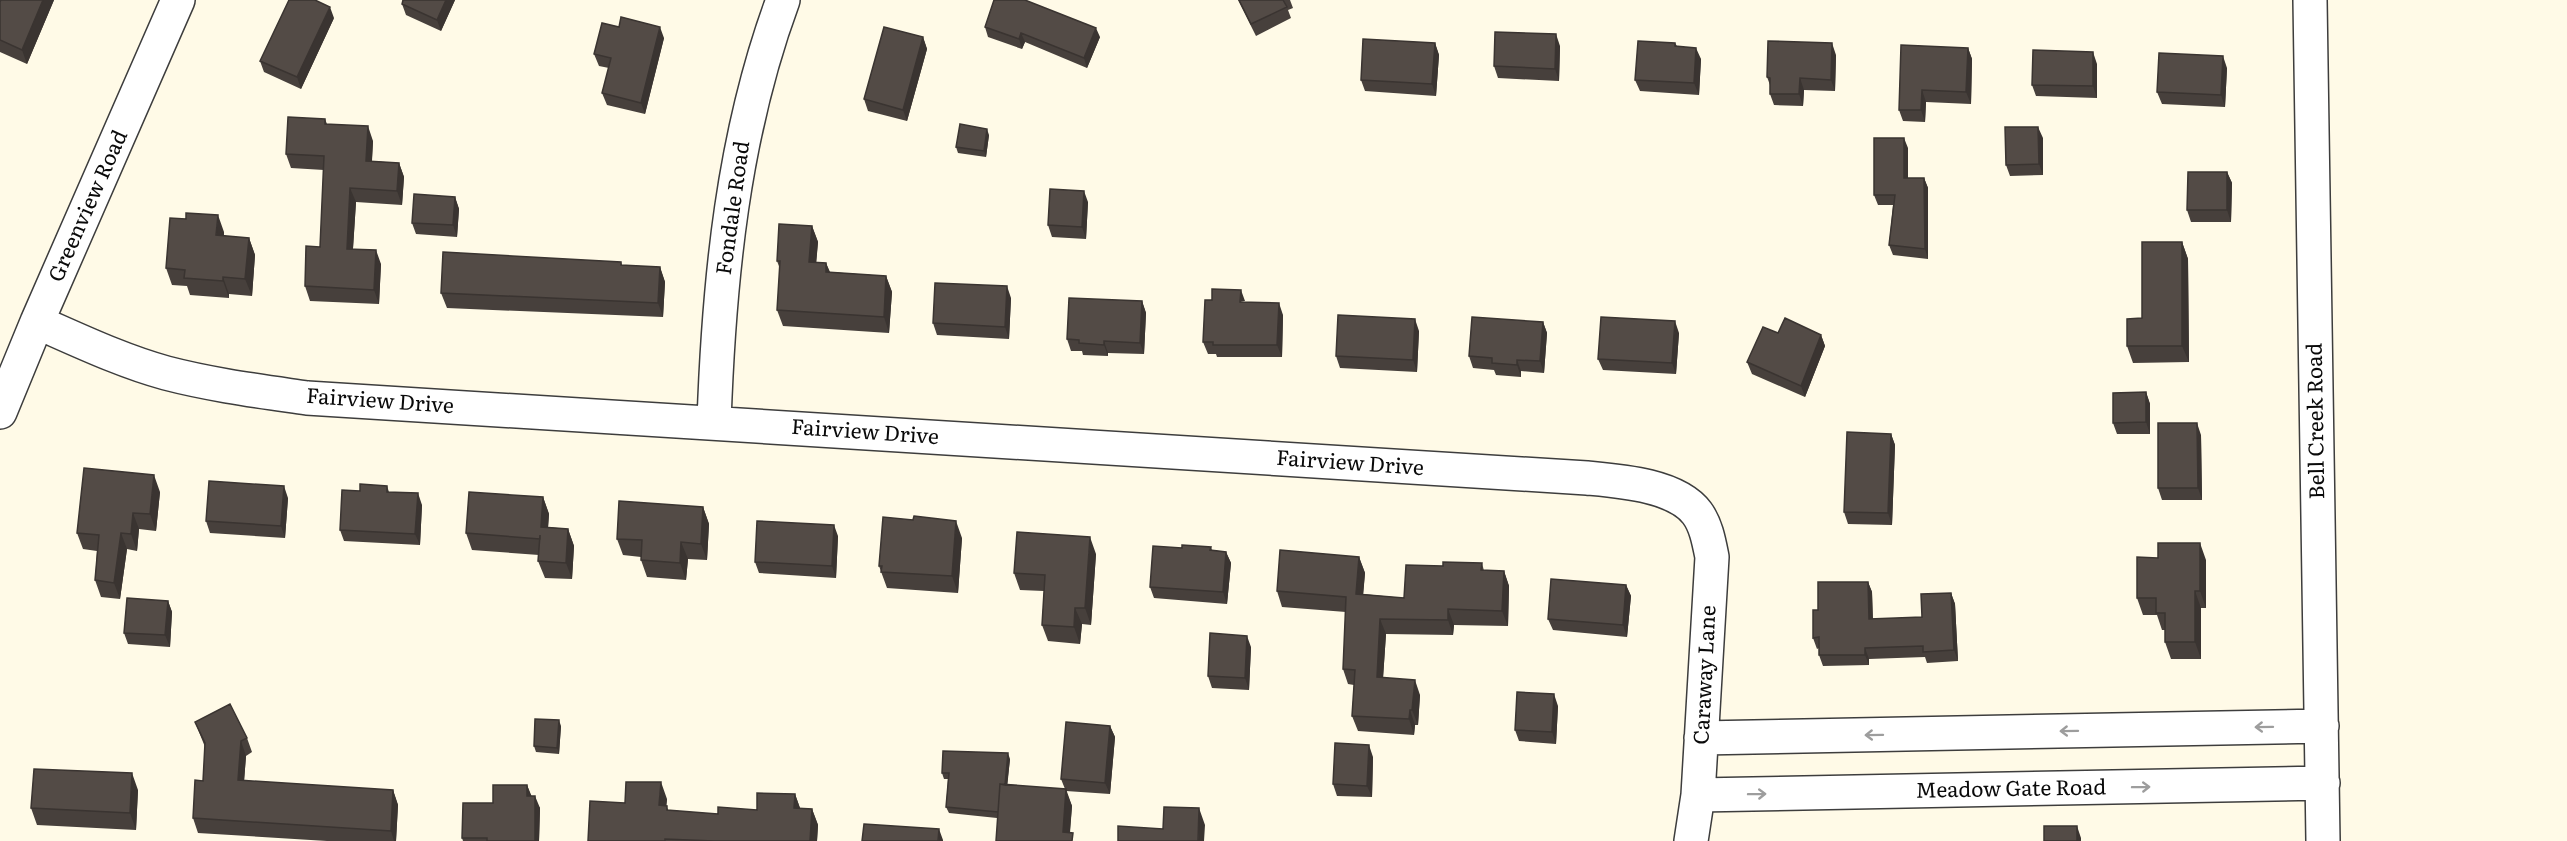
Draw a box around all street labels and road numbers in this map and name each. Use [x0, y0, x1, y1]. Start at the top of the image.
street label: Greenview Road [38, 124, 133, 286]
street label: Fondale Road [706, 139, 755, 277]
street label: Bell Creek Road [2297, 342, 2330, 500]
street label: Fairview Drive [305, 378, 455, 419]
street label: Fairview Drive [790, 409, 940, 450]
street label: Fairview Drive [1275, 440, 1425, 481]
street label: Caraway Lane [1683, 604, 1722, 745]
street label: Meadow Gate Road [1915, 769, 2107, 804]

